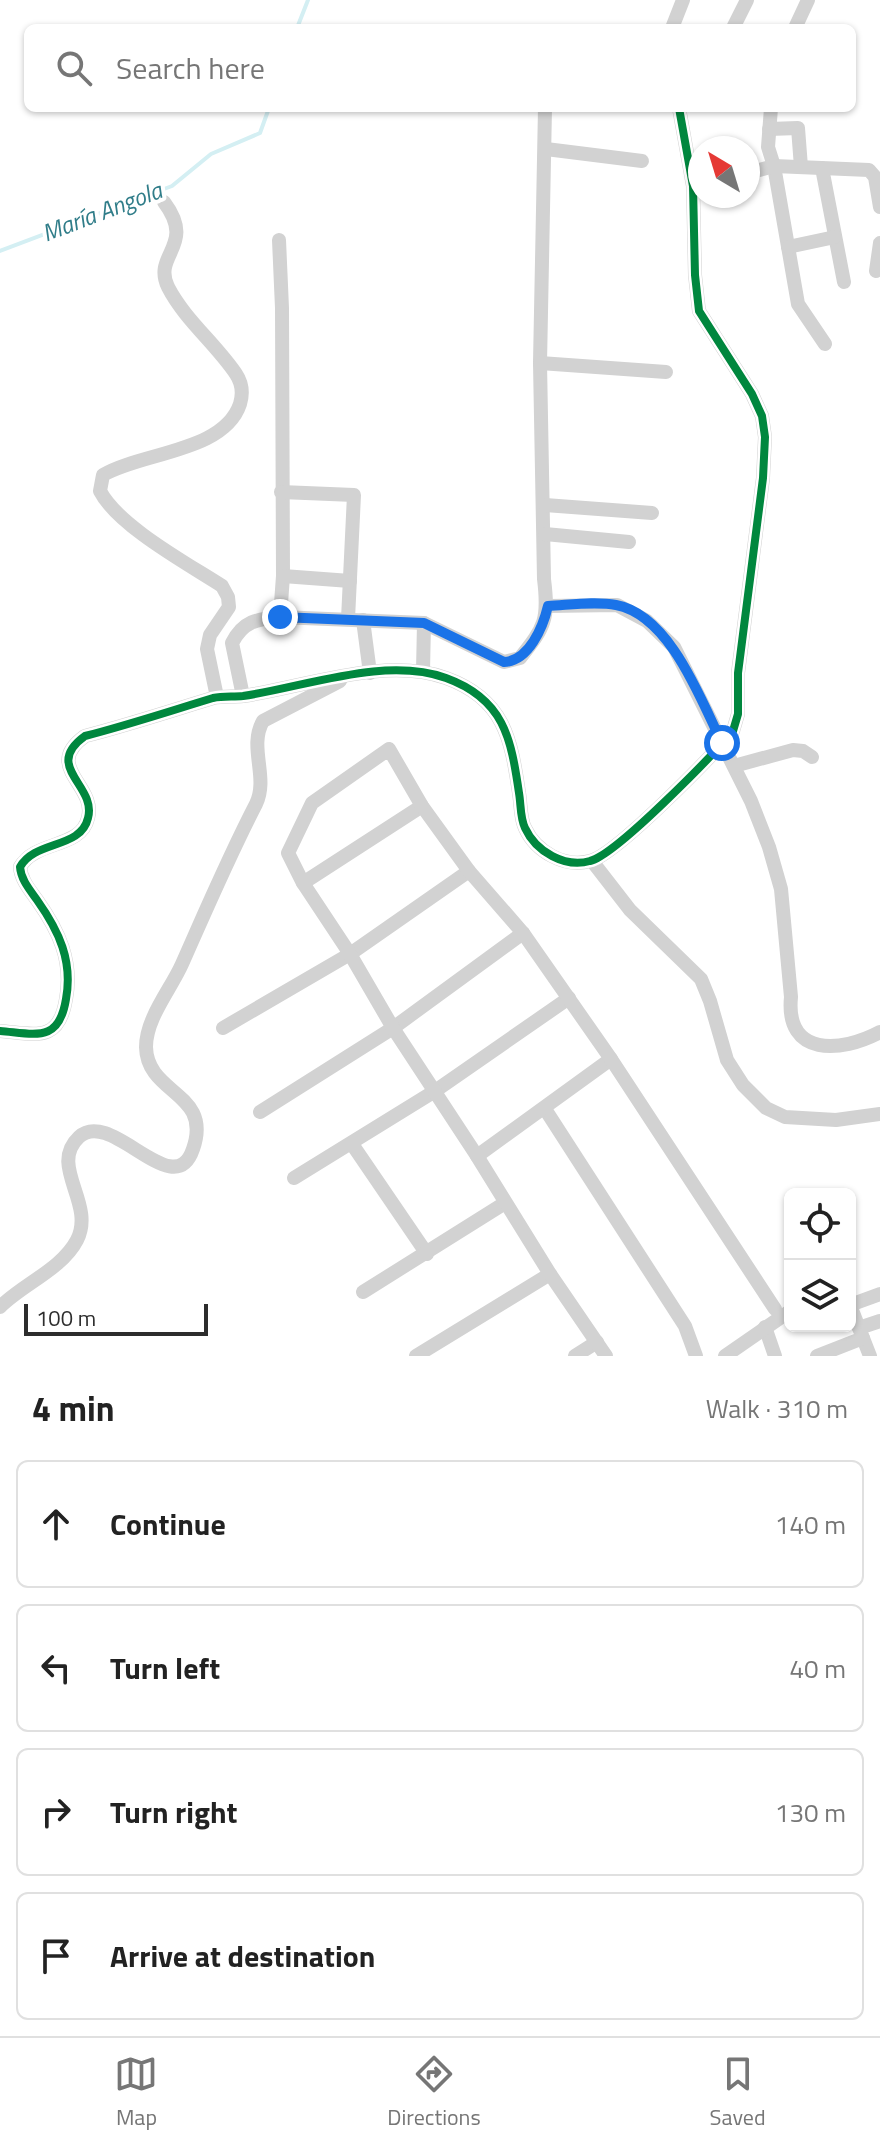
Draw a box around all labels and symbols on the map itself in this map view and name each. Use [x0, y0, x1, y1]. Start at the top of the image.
north arrow [688, 136, 760, 208]
water label: María Angola [36, 171, 169, 250]
route end [262, 599, 298, 635]
route start [704, 725, 740, 761]
scale bar [24, 1300, 208, 1336]

